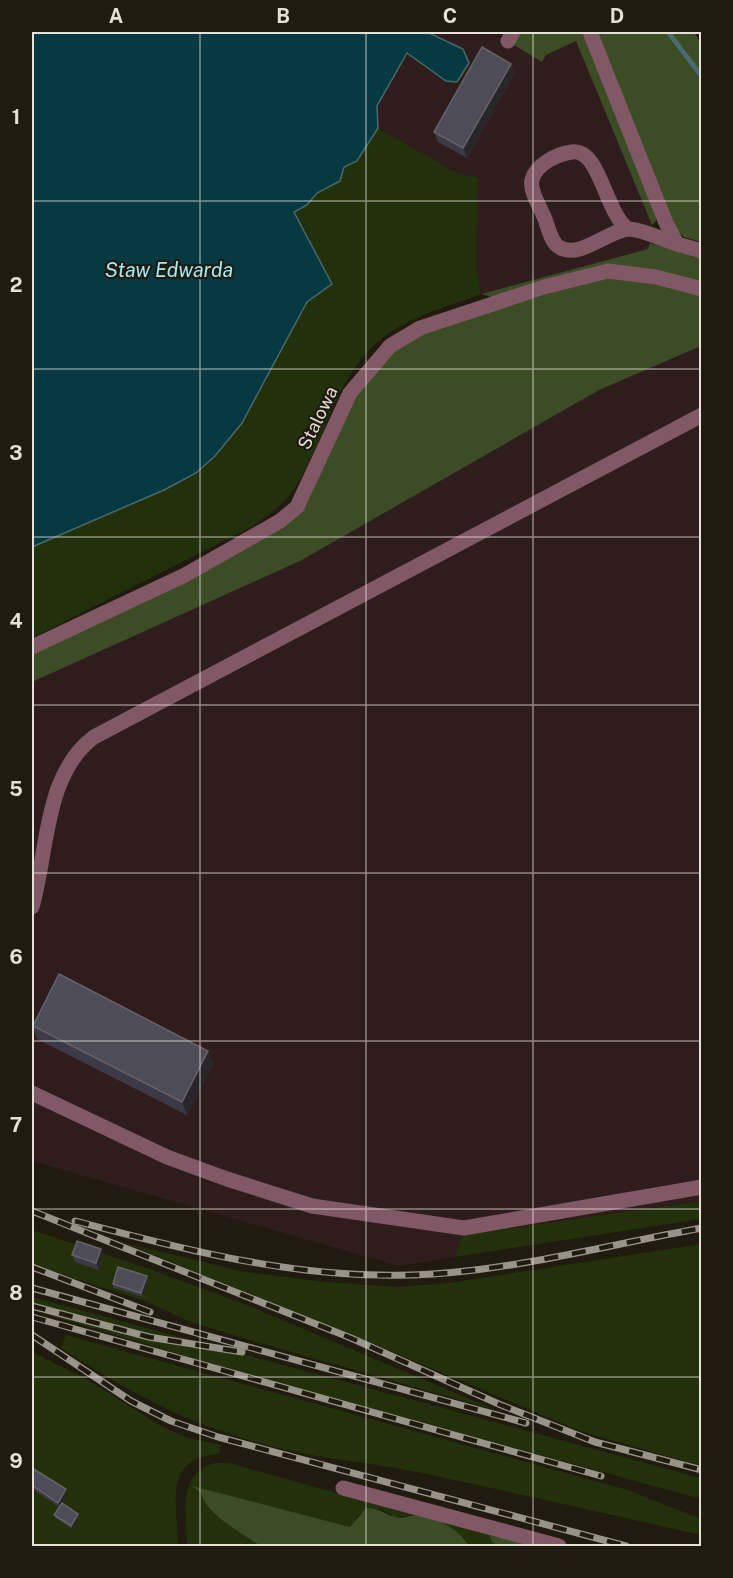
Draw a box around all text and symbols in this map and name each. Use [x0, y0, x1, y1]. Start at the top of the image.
text: A [109, 4, 123, 28]
text: B [276, 4, 290, 28]
text: C [443, 4, 457, 28]
text: D [610, 4, 624, 28]
text: 1 [12, 105, 20, 129]
water label: Staw Edwarda [105, 258, 233, 282]
text: 2 [10, 273, 22, 297]
street label: Stalowa [293, 383, 342, 453]
text: 3 [9, 441, 23, 465]
text: 4 [9, 609, 23, 633]
text: 5 [9, 777, 23, 801]
text: 6 [9, 945, 23, 969]
text: 7 [10, 1113, 22, 1137]
text: 8 [9, 1281, 23, 1305]
text: 9 [9, 1449, 23, 1473]

